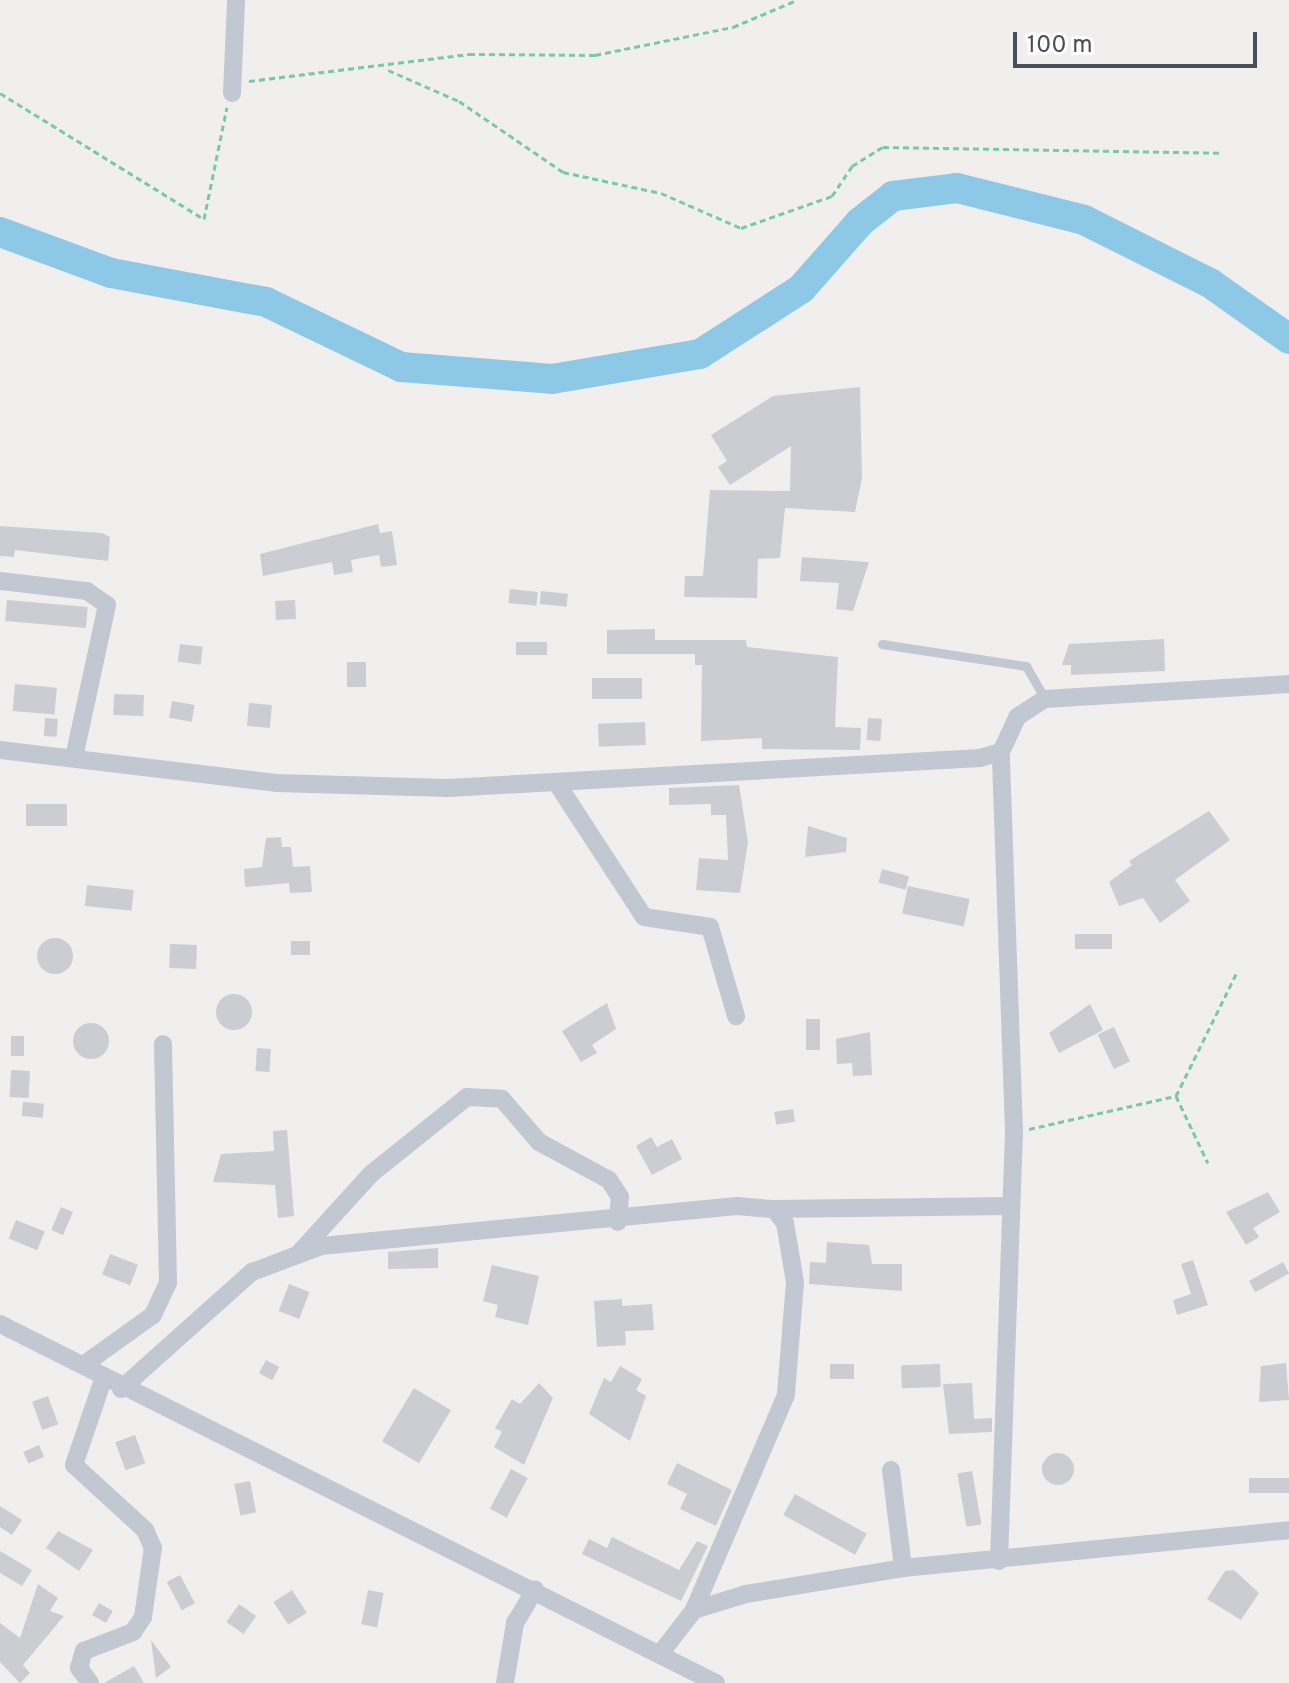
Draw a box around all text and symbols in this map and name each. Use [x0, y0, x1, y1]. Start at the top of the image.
scale bar [1017, 16, 1261, 66]
text: 100 m [1027, 31, 1093, 61]

